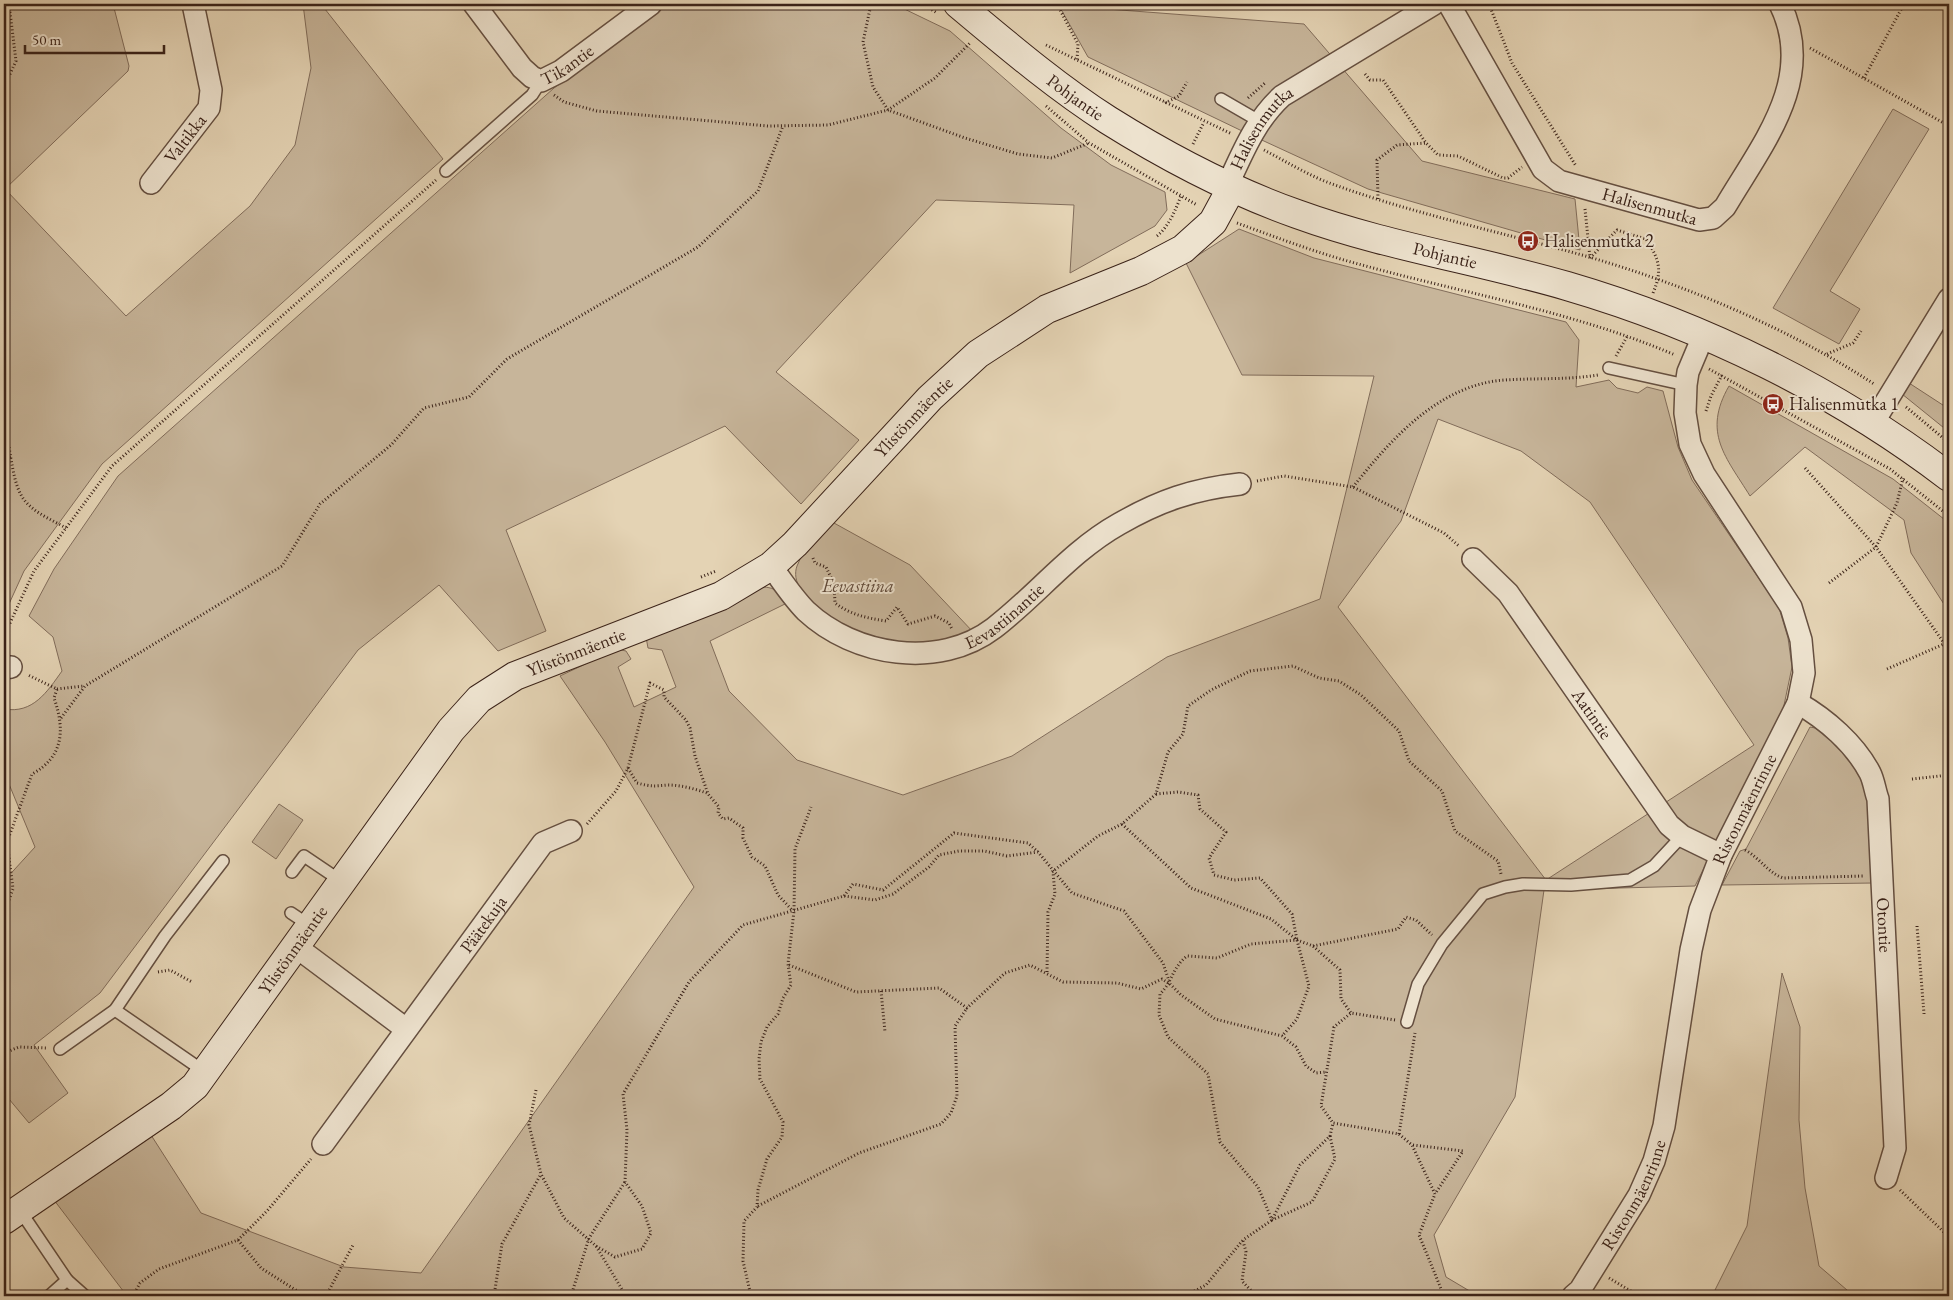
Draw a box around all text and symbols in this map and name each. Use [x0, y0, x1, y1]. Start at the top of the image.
scale bar [25, 22, 164, 54]
text: 50 m [32, 30, 61, 49]
street label: Tikantie [537, 39, 598, 90]
street label: Pohjantie [1042, 69, 1109, 125]
street label: Halisenmutka [1224, 80, 1298, 173]
street label: Valtikka [159, 109, 212, 168]
street label: Halisenmutka [1600, 182, 1701, 230]
bus stop icon: Halisenmutka 2 [1516, 229, 1540, 253]
place label: Halisenmutka 2 [1544, 229, 1654, 252]
street label: Pohjantie [1411, 236, 1479, 274]
street label: Ylistönmäentie [869, 371, 957, 462]
bus stop icon: Halisenmutka 1 [1761, 392, 1785, 416]
place label: Halisenmutka 1 [1789, 392, 1899, 415]
park label: Eevastiina [821, 574, 894, 597]
street label: Eevastiinantie [961, 578, 1049, 654]
street label: Ylistönmäentie [523, 622, 629, 681]
street label: Aatintie [1566, 683, 1618, 743]
street label: Ristonmäenrinne [1706, 750, 1782, 868]
street label: Päätekuja [455, 890, 512, 957]
street label: Otontie [1872, 897, 1897, 953]
street label: Ylistönmäentie [253, 901, 332, 999]
street label: Ristonmäenrinne [1596, 1137, 1670, 1254]

